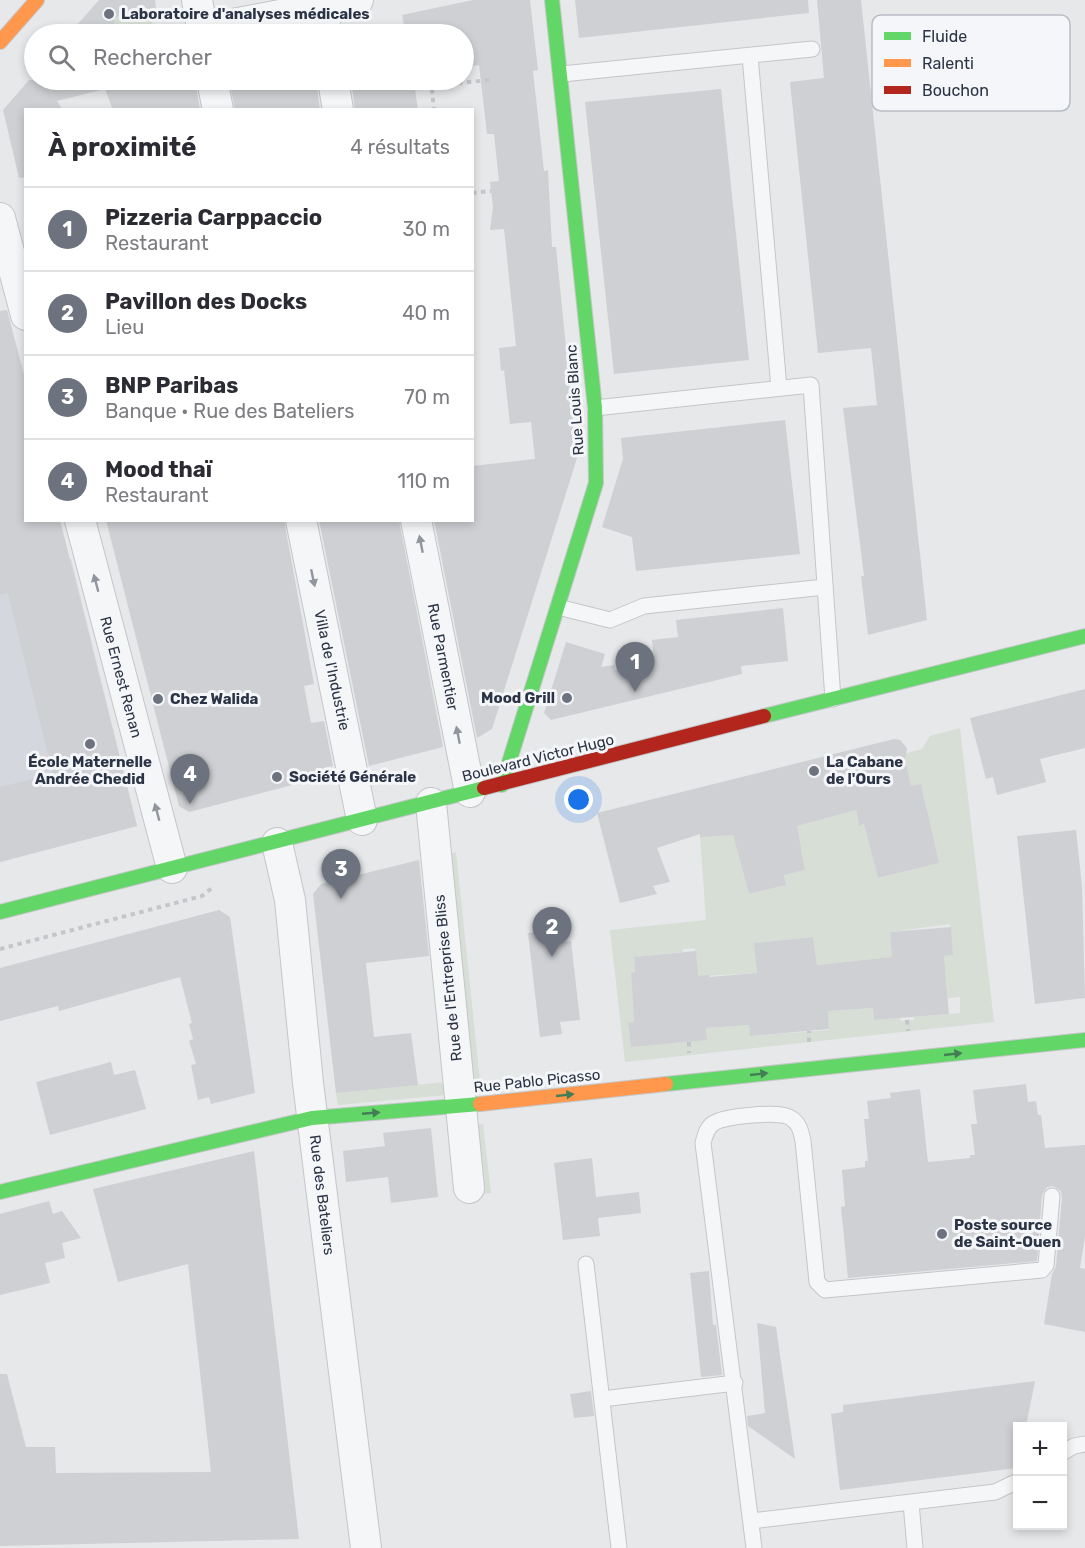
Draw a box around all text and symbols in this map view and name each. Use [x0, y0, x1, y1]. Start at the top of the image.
place label: Laboratoire d'analyses médicales [121, 5, 370, 23]
marker: Laboratoire d'analyses médicales [102, 7, 116, 21]
legend [872, 15, 1070, 111]
search box [24, 24, 474, 90]
text: Fluide [922, 27, 967, 46]
icon: search [45, 41, 78, 74]
text: Rechercher [93, 44, 212, 71]
text: Ralenti [922, 54, 974, 73]
text: Bouchon [922, 81, 989, 100]
text: À proximité [48, 132, 197, 163]
text: 4 résultats [350, 135, 450, 159]
text: Pizzeria Carppaccio [105, 204, 322, 231]
text: 1 [63, 217, 72, 241]
text: 30 m [403, 217, 450, 241]
text: Restaurant [105, 231, 209, 255]
text: Pavillon des Docks [105, 288, 307, 315]
text: 2 [61, 301, 74, 325]
text: 40 m [402, 301, 450, 325]
text: Lieu [105, 315, 144, 339]
street label: Rue Louis Blanc [562, 344, 588, 456]
text: BNP Paribas [105, 372, 238, 399]
text: 3 [61, 385, 74, 409]
text: 70 m [404, 385, 450, 409]
text: Banque · Rue des Bateliers [105, 399, 355, 423]
text: Mood thaï [105, 456, 212, 483]
text: 4 [61, 469, 74, 493]
text: 110 m [398, 469, 450, 493]
text: Restaurant [105, 483, 209, 507]
one-way arrow [416, 534, 425, 553]
one-way arrow [309, 569, 318, 588]
one-way arrow [91, 574, 101, 592]
street label: Rue Parmentier [424, 602, 462, 712]
street label: Villa de l'Industrie [310, 608, 354, 732]
street label: Rue Ernest Renan [96, 614, 146, 740]
pin: 1 [616, 642, 654, 692]
place label: Mood Grill [481, 689, 555, 707]
place label: Chez Walida [170, 690, 259, 708]
marker: Mood Grill [560, 691, 574, 705]
marker: Chez Walida [151, 692, 165, 706]
one-way arrow [453, 725, 462, 744]
street label: Boulevard Victor Hugo [460, 730, 616, 786]
marker: École Maternelle Andrée Chedid [83, 737, 97, 751]
place label: École Maternelle Andrée Chedid [28, 753, 152, 788]
place label: La Cabane de l'Ours [826, 753, 903, 788]
pin: 4 [170, 754, 210, 804]
marker: La Cabane de l'Ours [807, 764, 821, 778]
place label: Société Générale [289, 768, 416, 786]
marker: Société Générale [270, 770, 284, 784]
your location [564, 785, 593, 814]
one-way arrow [152, 803, 161, 821]
pin: 3 [322, 850, 360, 899]
street label: Rue de l'Entreprise Bliss [430, 894, 466, 1062]
pin: 2 [532, 908, 572, 957]
one-way arrow [943, 1049, 962, 1059]
street label: Rue Pablo Picasso [473, 1065, 601, 1097]
one-way arrow [749, 1069, 768, 1079]
one-way arrow [555, 1090, 574, 1099]
one-way arrow [361, 1108, 380, 1118]
street label: Rue des Bateliers [306, 1134, 338, 1257]
place label: Poste source de Saint-Ouen [954, 1216, 1061, 1251]
marker: Poste source de Saint-Ouen [935, 1227, 949, 1241]
map controls [1013, 1422, 1067, 1530]
button: + [1013, 1422, 1067, 1476]
button: − [1013, 1476, 1067, 1530]

